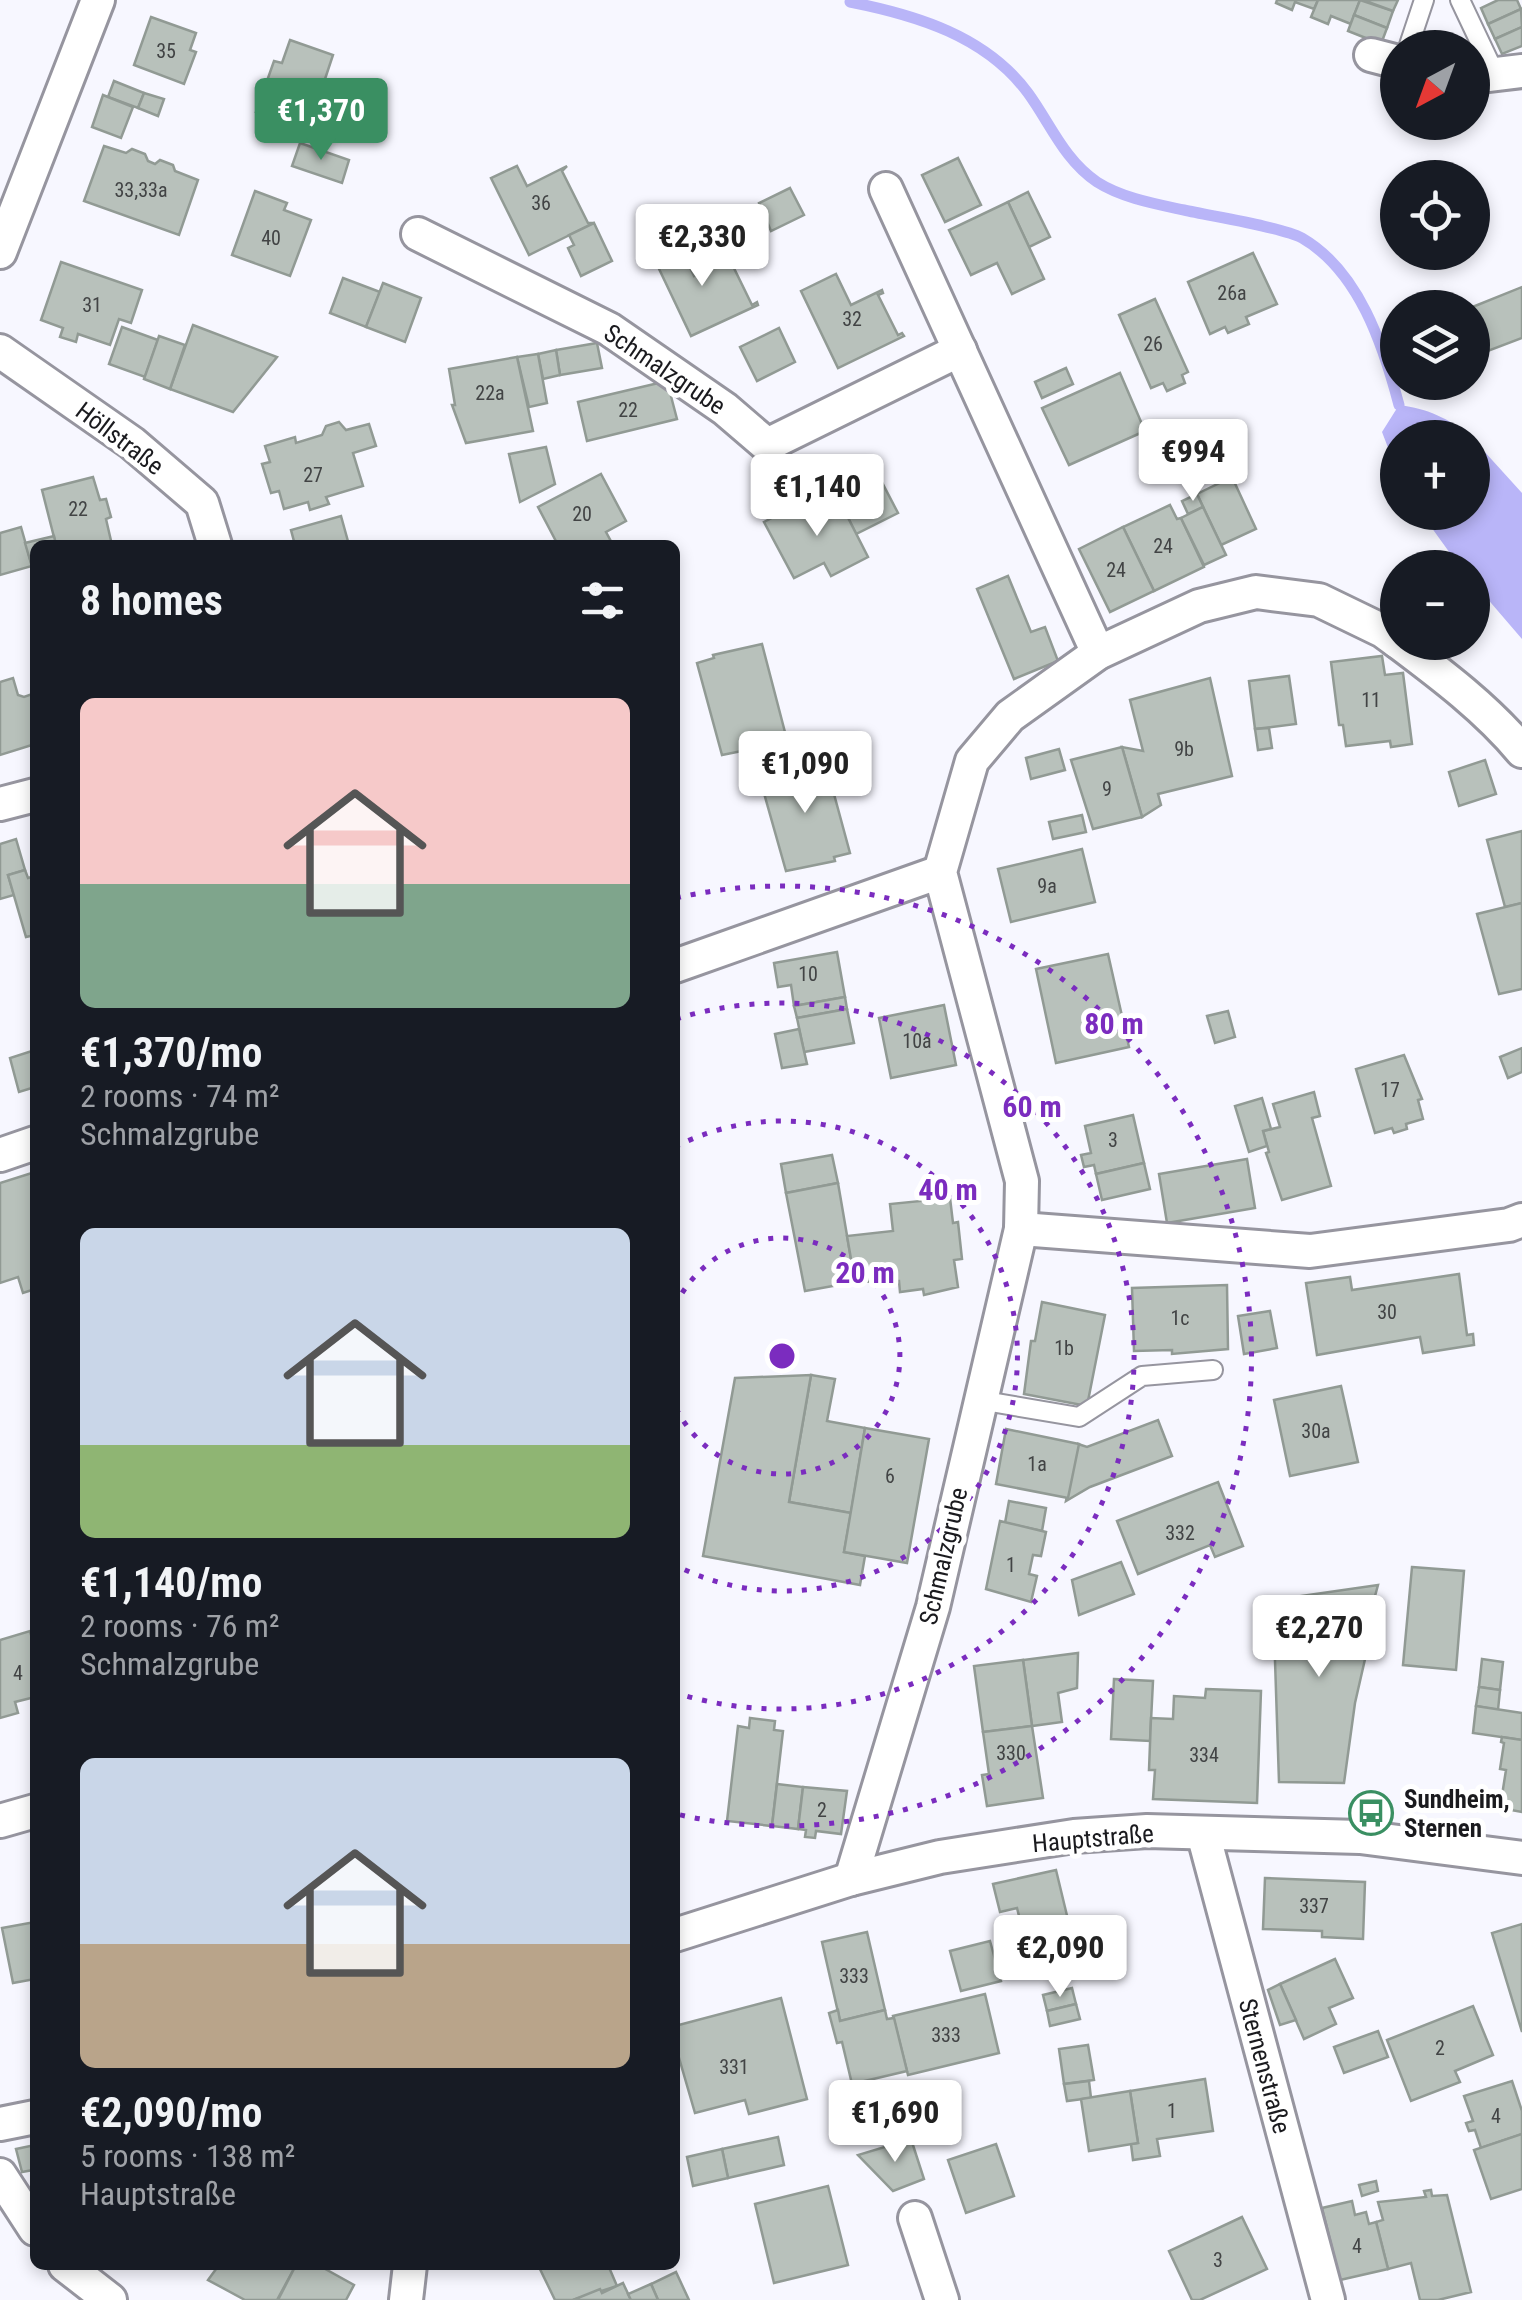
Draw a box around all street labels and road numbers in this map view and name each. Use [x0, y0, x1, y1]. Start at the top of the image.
street label: Schmalzgrube [599, 318, 731, 421]
street label: Höllstraße [70, 396, 169, 481]
street label: Schmalzgrube [914, 1485, 973, 1628]
street label: Hauptstraße [1031, 1819, 1155, 1858]
street label: Sternenstraße [1233, 1996, 1296, 2137]

